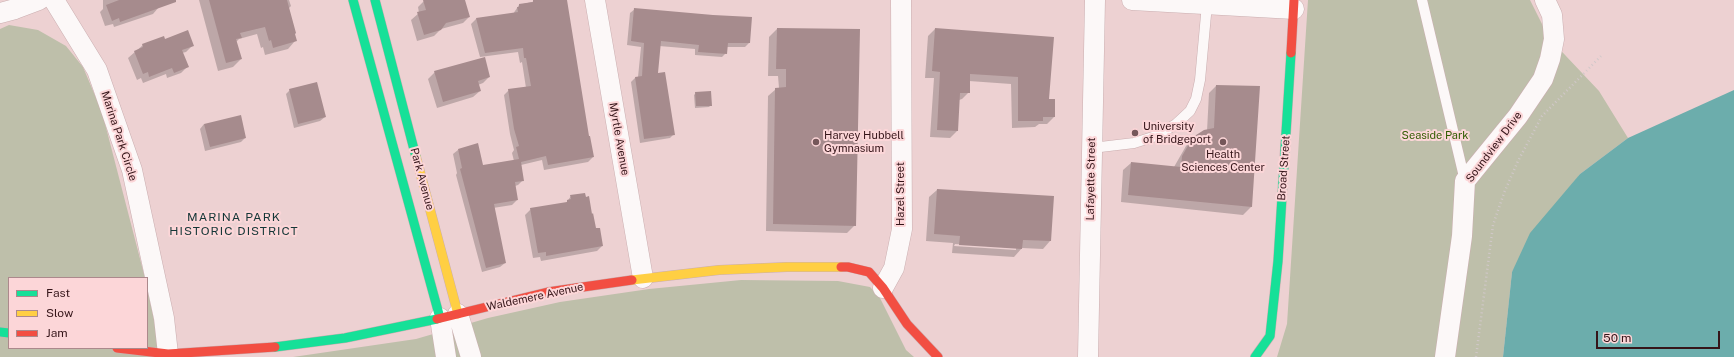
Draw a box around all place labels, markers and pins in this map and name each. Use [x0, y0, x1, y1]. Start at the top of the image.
place label: University of Bridgeport [1143, 120, 1211, 146]
marker: University of Bridgeport [1130, 128, 1140, 138]
place label: Harvey Hubbell Gymnasium [824, 129, 904, 155]
marker: Harvey Hubbell Gymnasium [811, 137, 821, 147]
marker: Health Sciences Center [1218, 137, 1228, 147]
place label: Health Sciences Center [1181, 148, 1265, 174]

